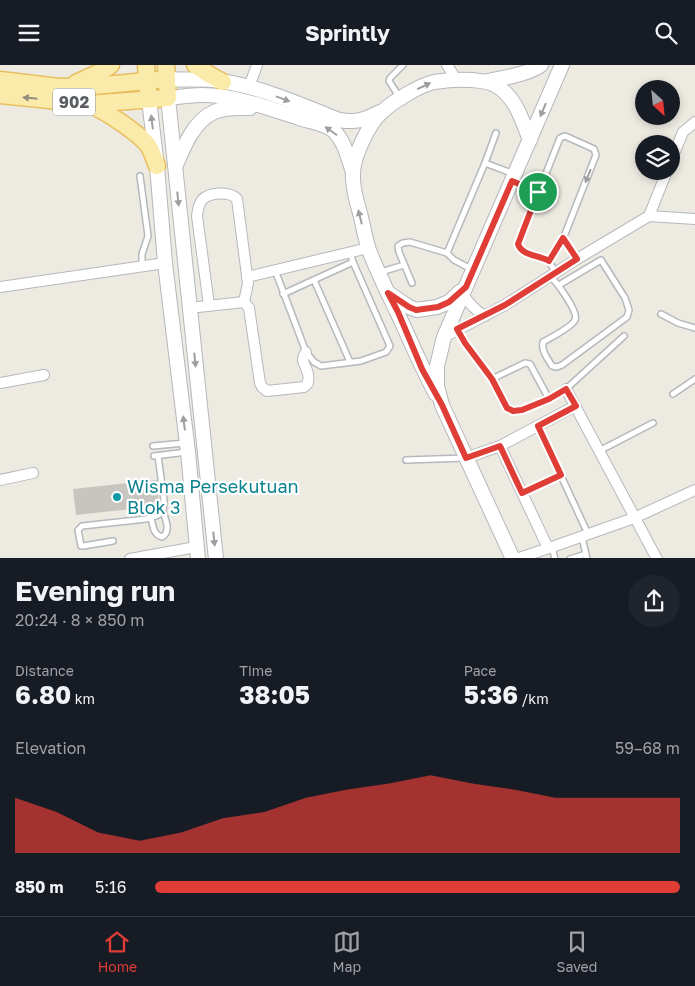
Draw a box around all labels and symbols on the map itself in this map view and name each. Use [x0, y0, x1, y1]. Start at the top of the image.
north arrow [635, 80, 680, 125]
one-way arrow [417, 82, 431, 90]
road number: 902 [53, 89, 95, 116]
one-way arrow [22, 93, 38, 101]
one-way arrow [276, 95, 291, 103]
one-way arrow [538, 103, 546, 117]
one-way arrow [148, 114, 156, 130]
one-way arrow [324, 126, 338, 136]
one-way arrow [584, 169, 592, 183]
pin [517, 171, 559, 213]
one-way arrow [174, 191, 182, 207]
one-way arrow [356, 209, 364, 224]
one-way arrow [191, 353, 199, 369]
one-way arrow [180, 415, 188, 431]
place label: Wisma Persekutuan Blok 3 [127, 475, 299, 518]
marker: Wisma Persekutuan Blok 3 [111, 491, 123, 503]
one-way arrow [210, 532, 218, 548]

